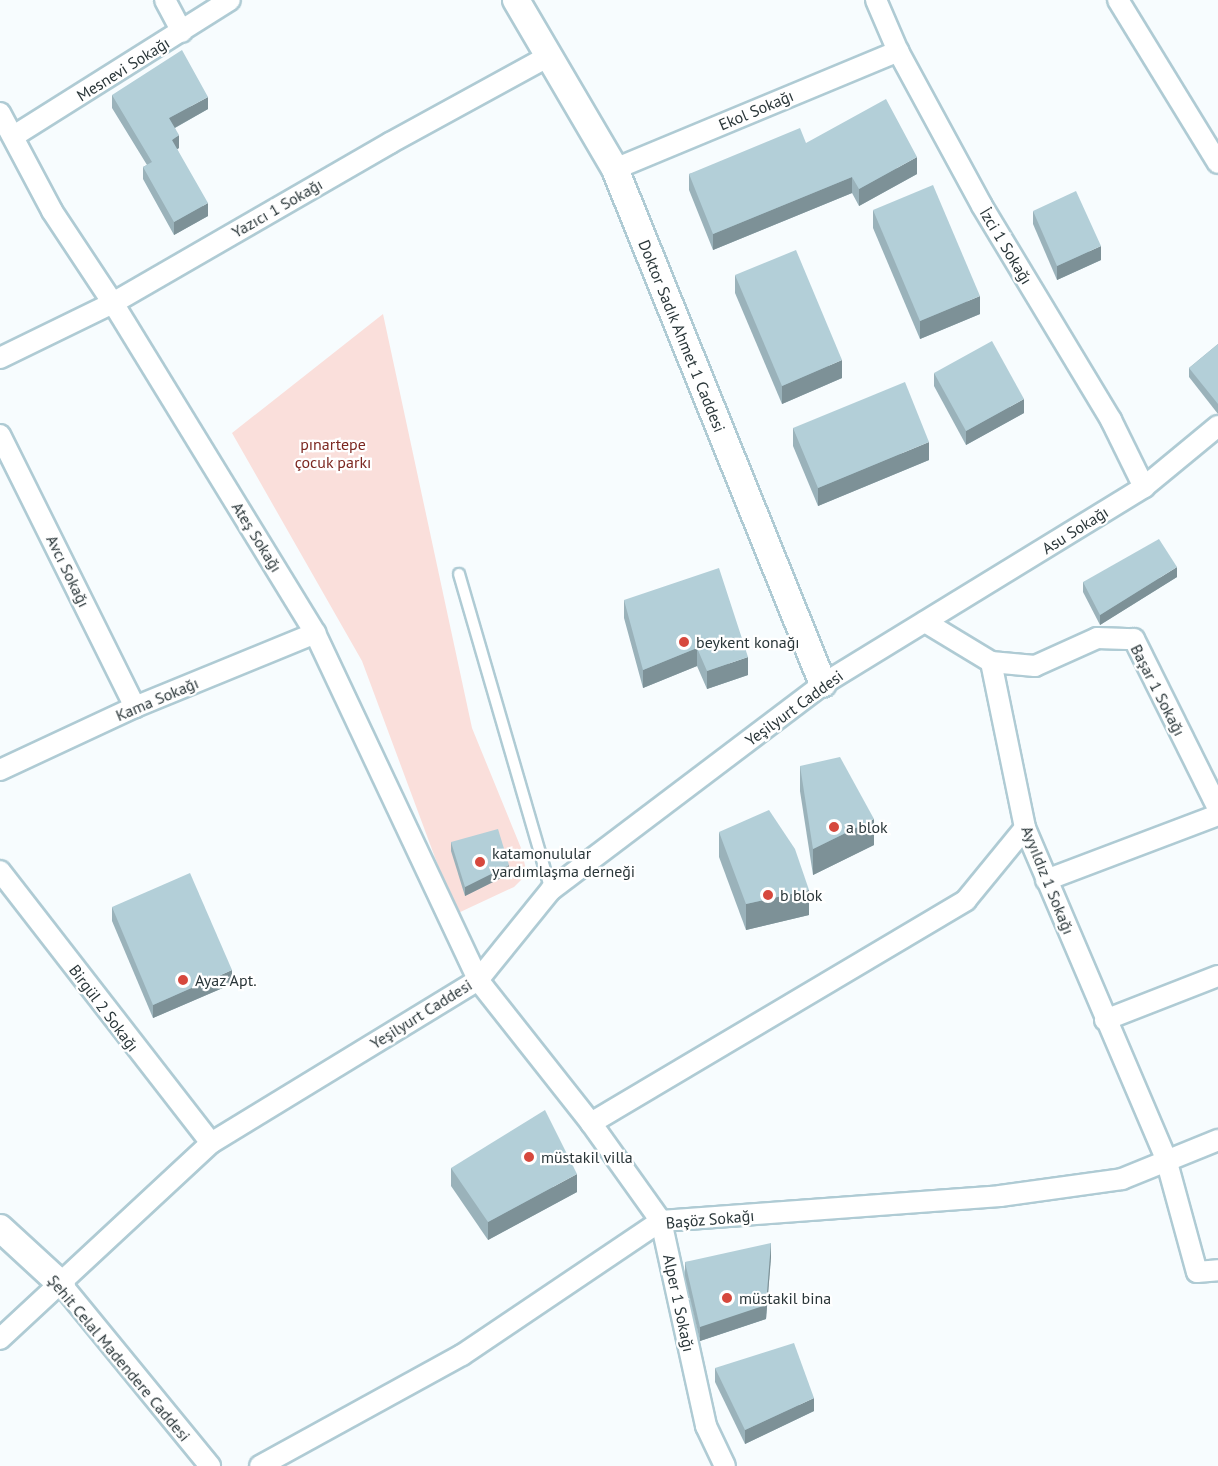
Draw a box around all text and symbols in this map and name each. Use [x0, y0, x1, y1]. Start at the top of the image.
street label: Mesnevi Sokağı [73, 33, 173, 105]
street label: Ekol Sokağı [716, 86, 796, 134]
street label: Yazıcı 1 Sokağı [228, 174, 326, 242]
street label: İzci 1 Sokağı [976, 204, 1036, 288]
street label: Doktor Sadık Ahmet 1 Caddesi [634, 237, 730, 435]
park label: pınartepe çocuk parkı [294, 434, 372, 472]
street label: Ateş Sokağı [228, 498, 286, 576]
street label: Asu Sokağı [1038, 502, 1112, 558]
street label: Avcı Sokağı [42, 532, 94, 610]
place label: beykent konağı [696, 632, 800, 652]
marker: beykent konağı [677, 635, 691, 649]
street label: Başar 1 Sokağı [1127, 641, 1189, 739]
street label: Yeşilyurt Caddesi [741, 666, 847, 750]
street label: Kama Sokağı [113, 673, 201, 725]
place label: a blok [846, 817, 888, 837]
marker: a blok [827, 820, 841, 834]
street label: Ayyıldız 1 Sokağı [1017, 823, 1079, 937]
place label: katamonulular yardımlaşma derneği [492, 843, 635, 881]
marker: katamonulular yardımlaşma derneği [473, 855, 487, 869]
place label: b blok [780, 885, 822, 905]
marker: b blok [761, 888, 775, 902]
street label: Birgül 2 Sokağı [65, 961, 143, 1055]
place label: Ayaz Apt. [195, 970, 258, 990]
marker: Ayaz Apt. [176, 973, 190, 987]
street label: Yeşilyurt Caddesi [367, 975, 475, 1053]
place label: müstakil villa [541, 1147, 633, 1167]
marker: müstakil villa [522, 1150, 536, 1164]
street label: Başöz Sokağı [665, 1206, 755, 1232]
street label: Alper 1 Sokağı [659, 1253, 699, 1353]
street label: Şehit Celal Madendere Caddesi [44, 1271, 194, 1445]
place label: müstakil bina [739, 1288, 831, 1308]
marker: müstakil bina [720, 1291, 734, 1305]

